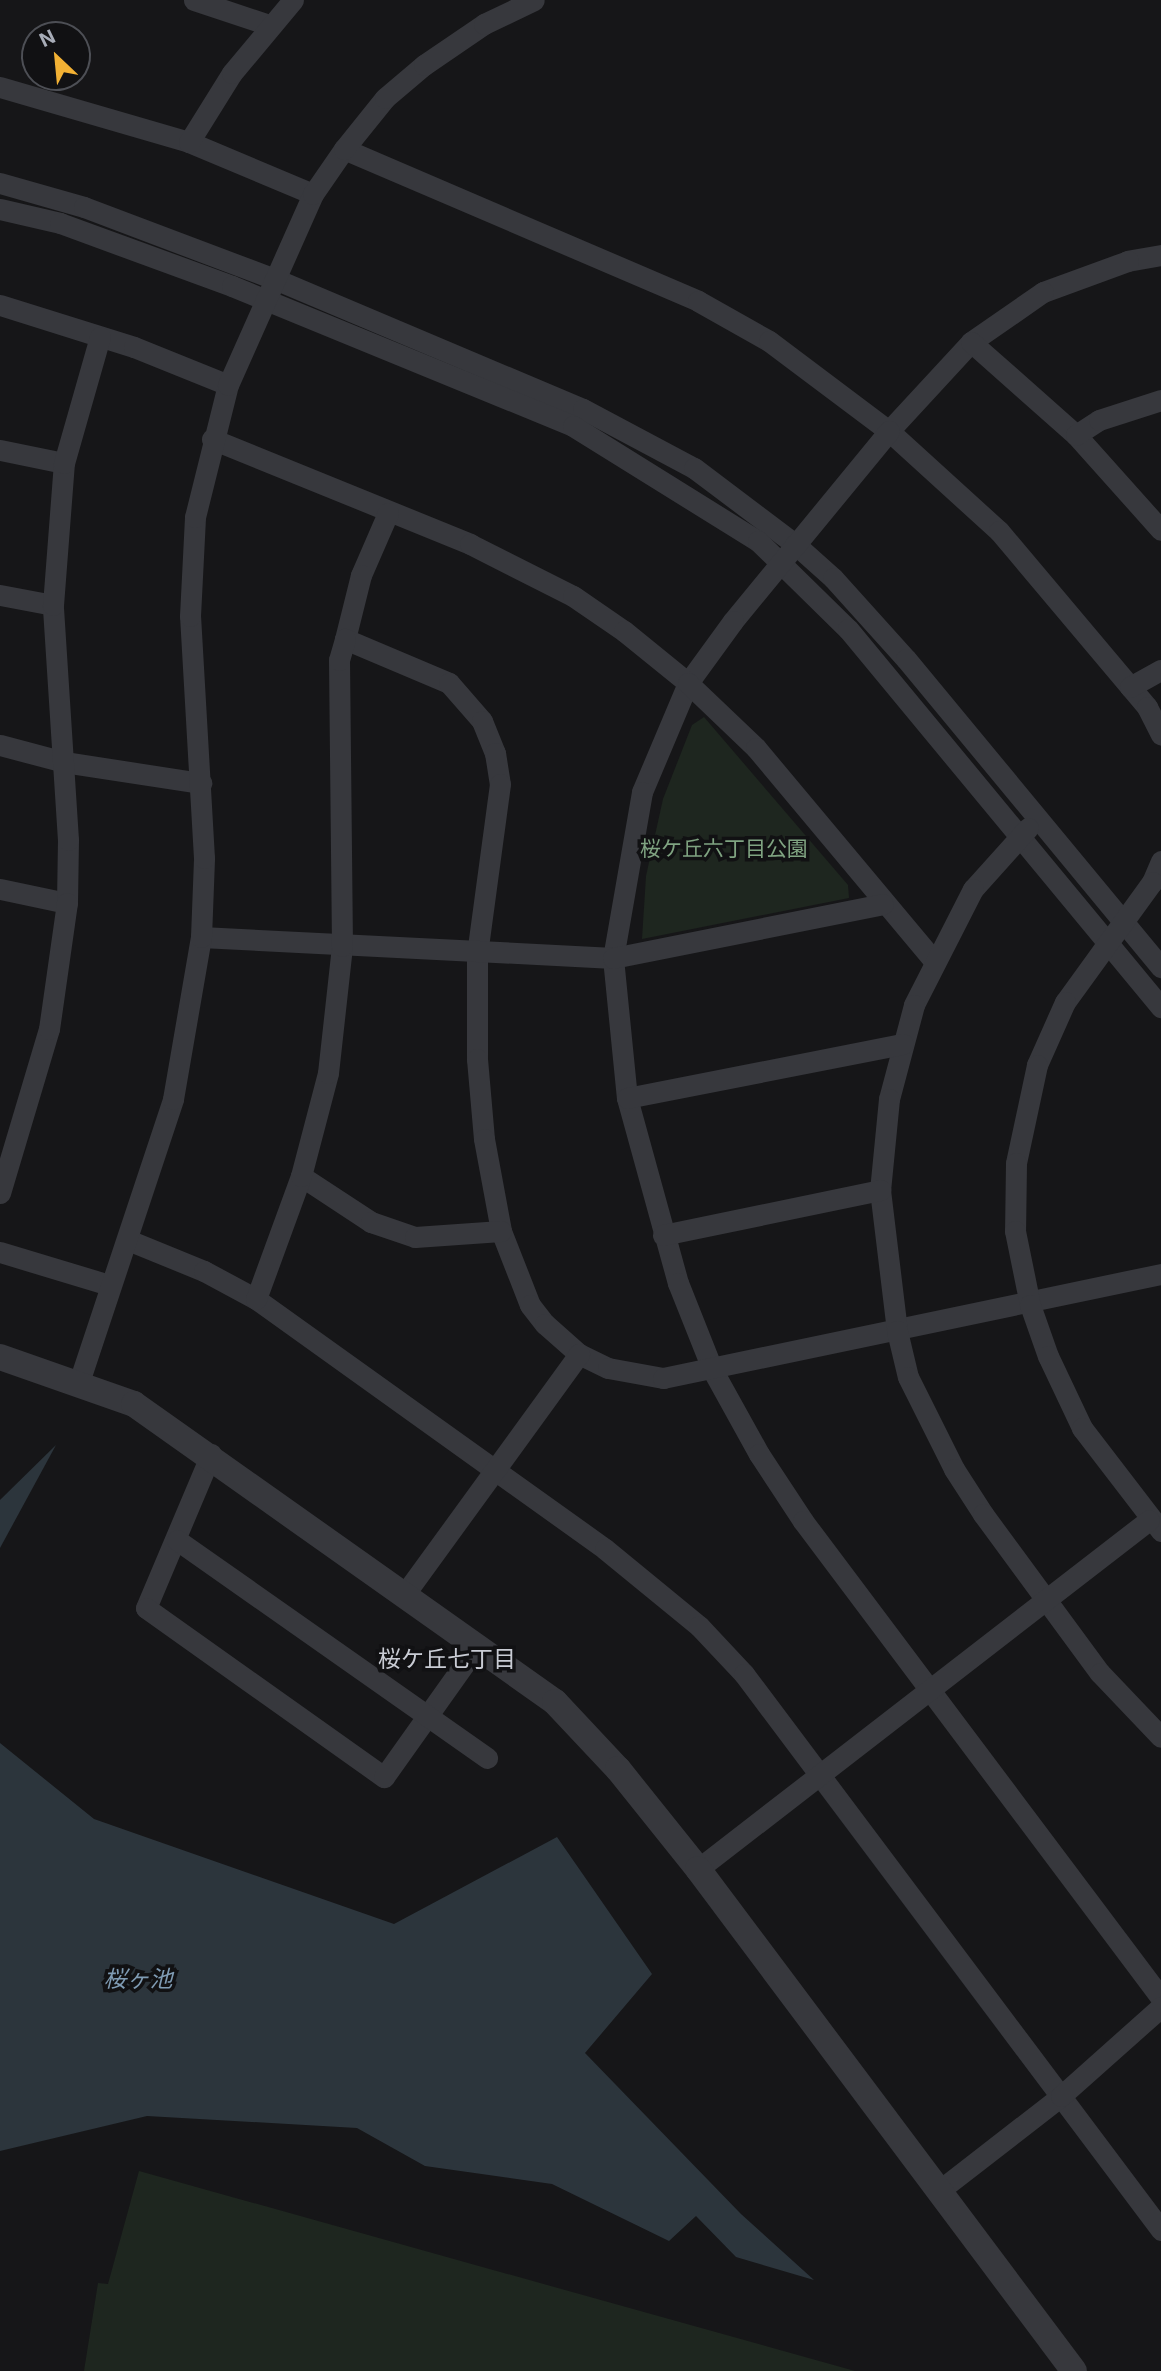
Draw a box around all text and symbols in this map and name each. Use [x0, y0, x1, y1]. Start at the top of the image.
north arrow [21, 21, 91, 91]
text: N [36, 25, 59, 52]
park label: 桜ケ丘六丁目公園 [640, 836, 808, 862]
district label: 桜ケ丘七丁目 [378, 1645, 516, 1673]
water label: 桜ヶ池 [104, 1965, 172, 1993]

